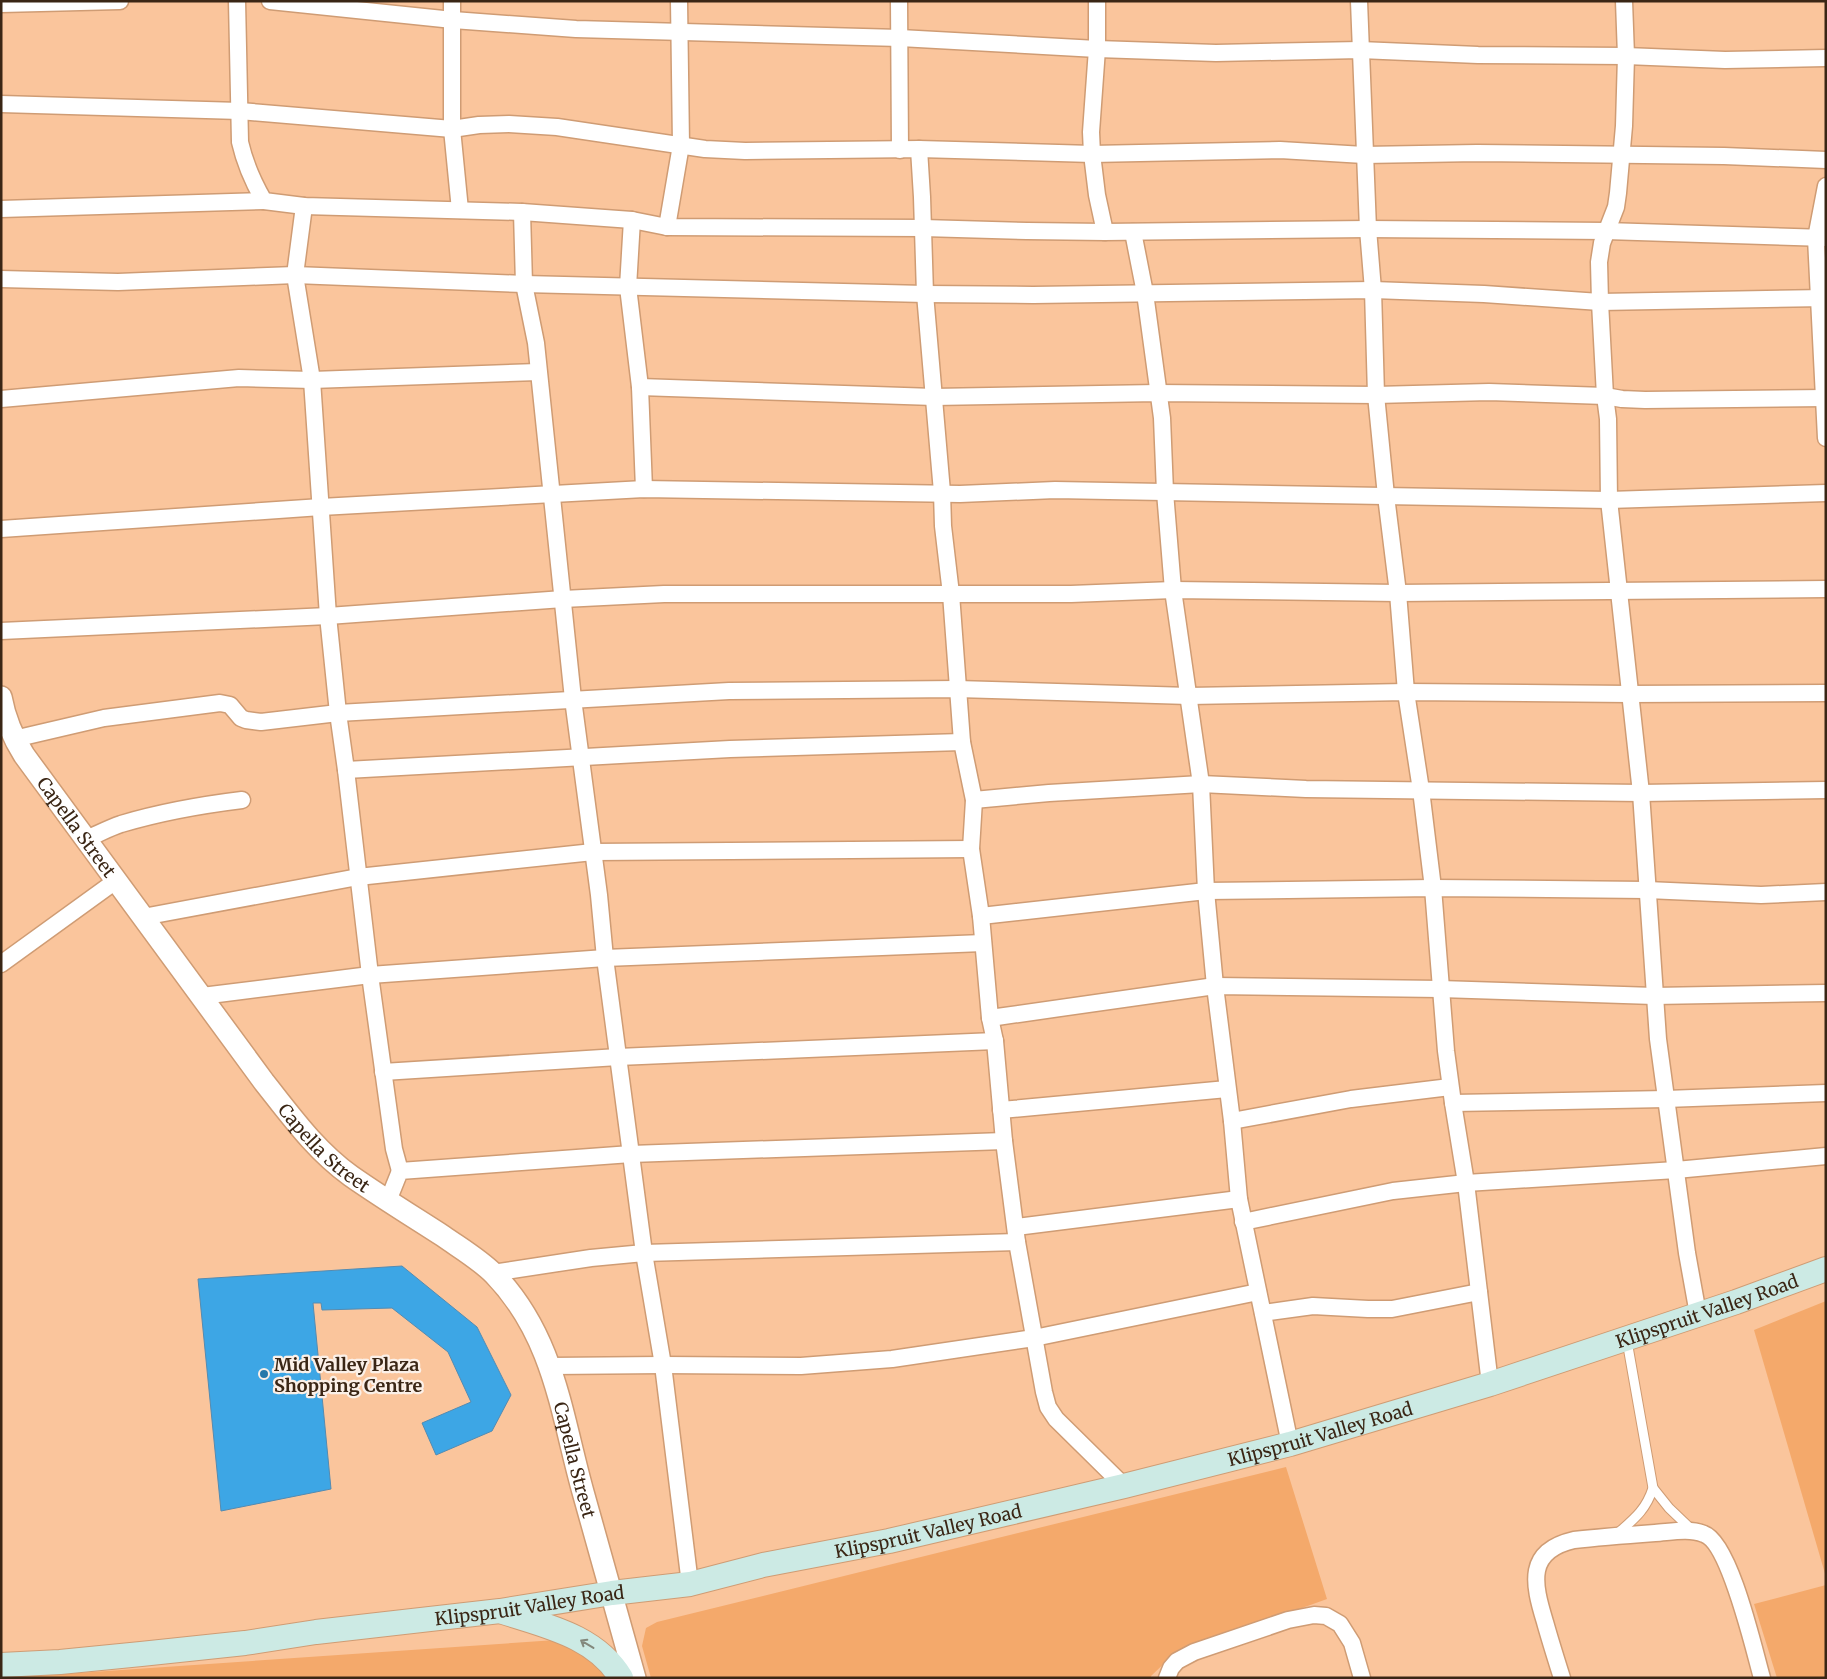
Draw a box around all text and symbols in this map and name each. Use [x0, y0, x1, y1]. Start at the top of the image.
street label: Capella Street [32, 772, 121, 882]
street label: Capella Street [274, 1099, 374, 1197]
street label: Klipspruit Valley Road [1613, 1269, 1801, 1353]
place label: Mid Valley Plaza Shopping Centre [274, 1353, 423, 1397]
marker: Mid Valley Plaza Shopping Centre [258, 1368, 270, 1380]
street label: Klipspruit Valley Road [1225, 1396, 1415, 1471]
street label: Capella Street [549, 1399, 601, 1520]
street label: Klipspruit Valley Road [832, 1499, 1024, 1563]
street label: Klipspruit Valley Road [433, 1580, 625, 1630]
one-way arrow [580, 1638, 594, 1648]

